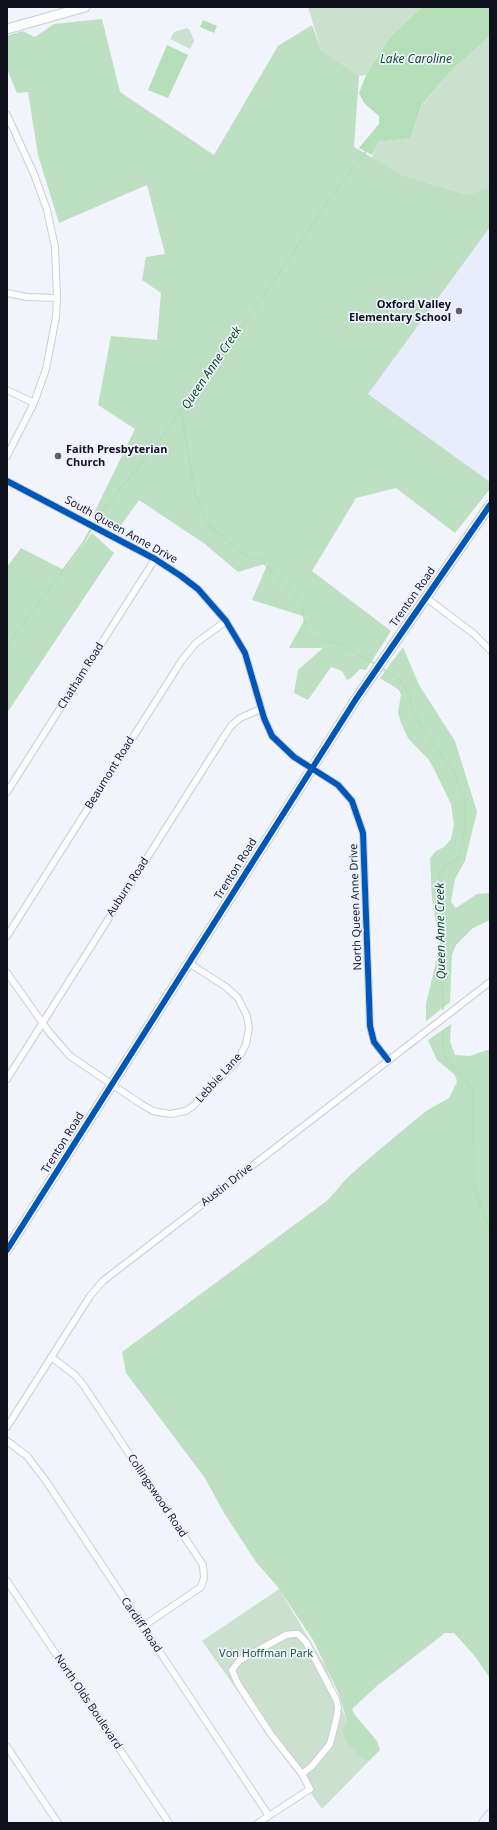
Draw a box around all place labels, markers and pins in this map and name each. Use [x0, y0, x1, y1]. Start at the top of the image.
place label: Oxford Valley Elementary School [349, 298, 451, 324]
marker: Oxford Valley Elementary School [454, 306, 464, 316]
place label: Faith Presbyterian Church [66, 443, 167, 469]
marker: Faith Presbyterian Church [53, 451, 63, 461]

